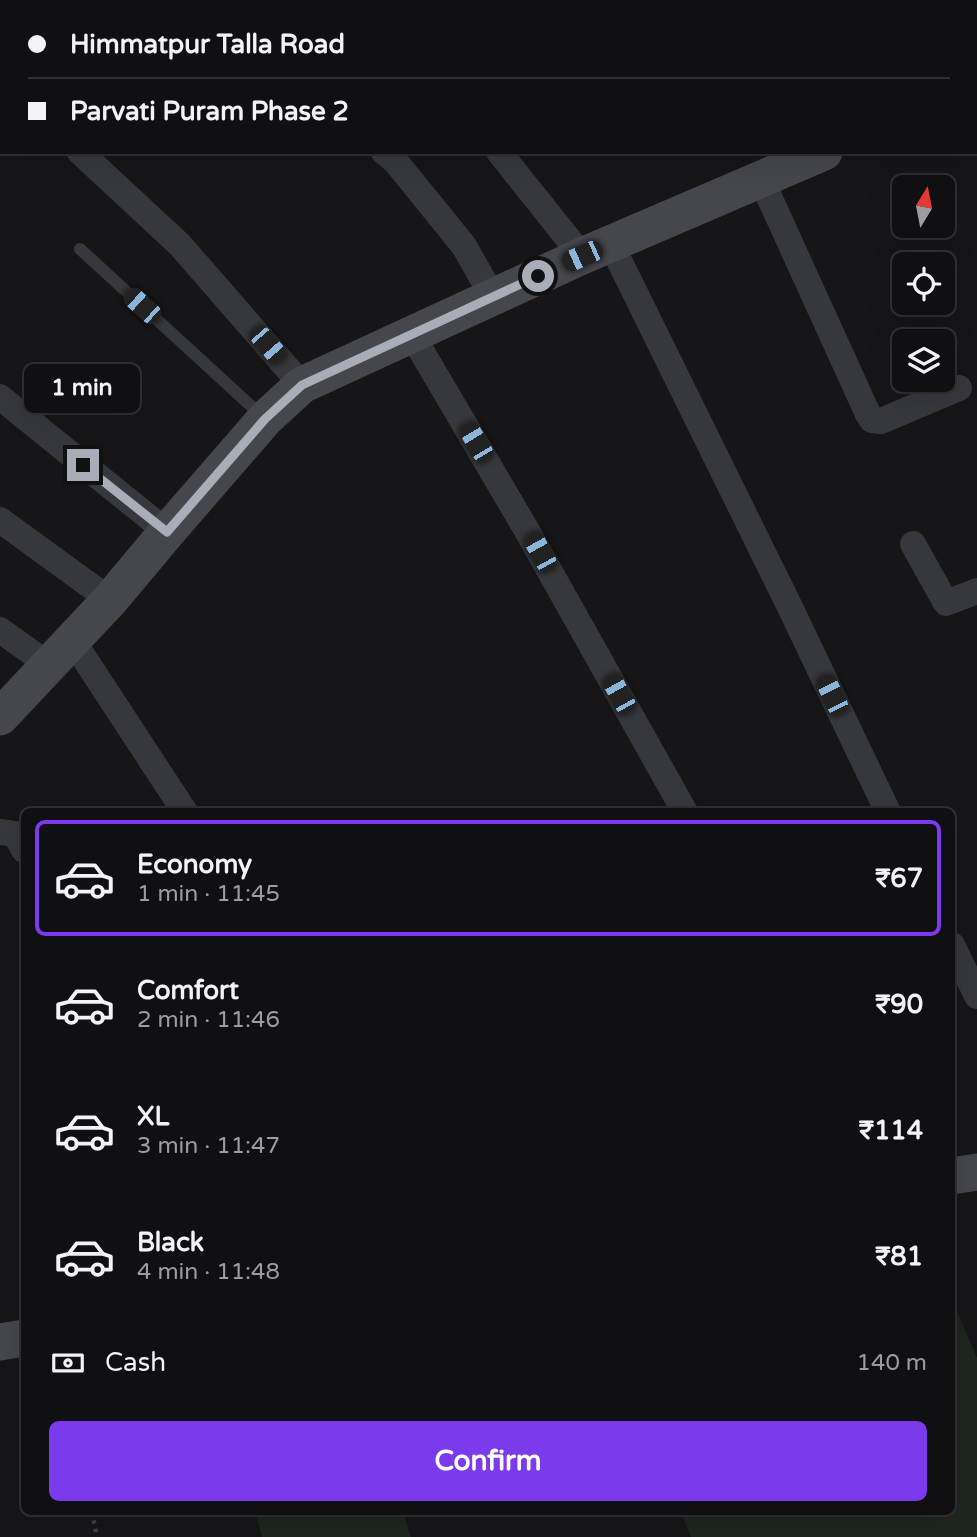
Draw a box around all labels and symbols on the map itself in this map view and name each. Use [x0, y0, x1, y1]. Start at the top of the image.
north arrow [892, 175, 956, 238]
car [559, 238, 606, 274]
route start [522, 260, 554, 292]
car [120, 284, 165, 328]
car [247, 322, 290, 368]
callout: 1 min [25, 364, 141, 412]
car [457, 419, 496, 465]
route end [67, 449, 99, 481]
car [521, 529, 560, 575]
car [600, 671, 639, 717]
car [814, 672, 851, 718]

